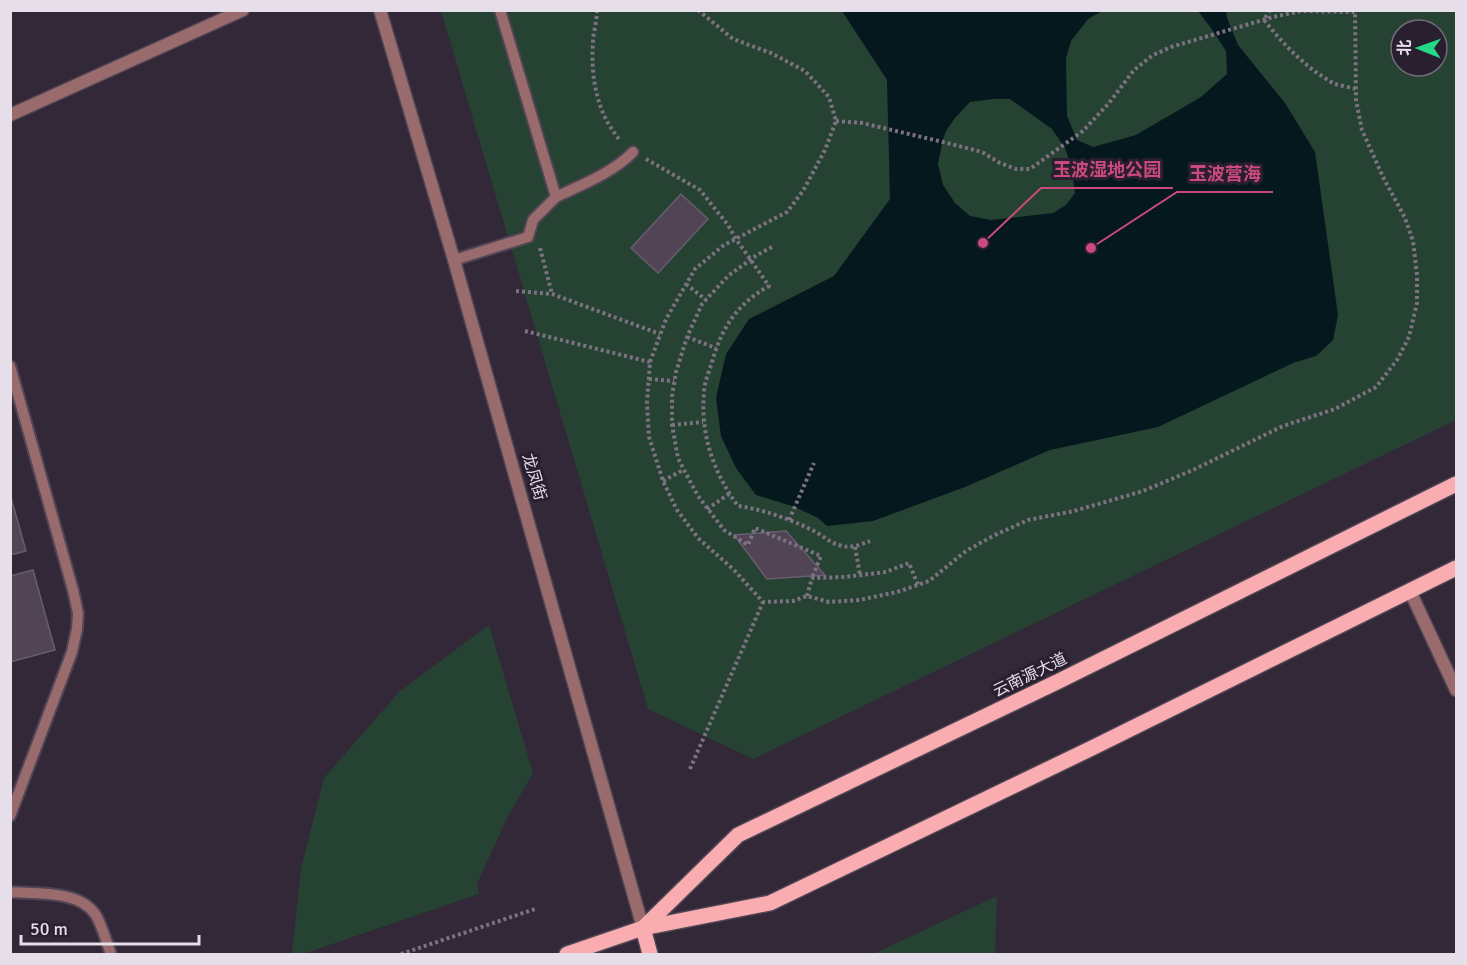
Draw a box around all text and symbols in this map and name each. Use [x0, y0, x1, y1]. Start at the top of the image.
north arrow [1389, 18, 1449, 78]
text: 北 [1395, 40, 1415, 56]
callout: 玉波湿地公园 [1041, 152, 1173, 188]
callout: 玉波营海 [1177, 156, 1273, 192]
text: 玉波湿地公园 [1053, 159, 1161, 181]
text: 玉波营海 [1189, 163, 1261, 185]
street label: 龙凤街 [518, 451, 550, 503]
street label: 云南源大道 [990, 648, 1070, 702]
scale bar [21, 908, 200, 946]
text: 50 m [30, 918, 68, 940]

